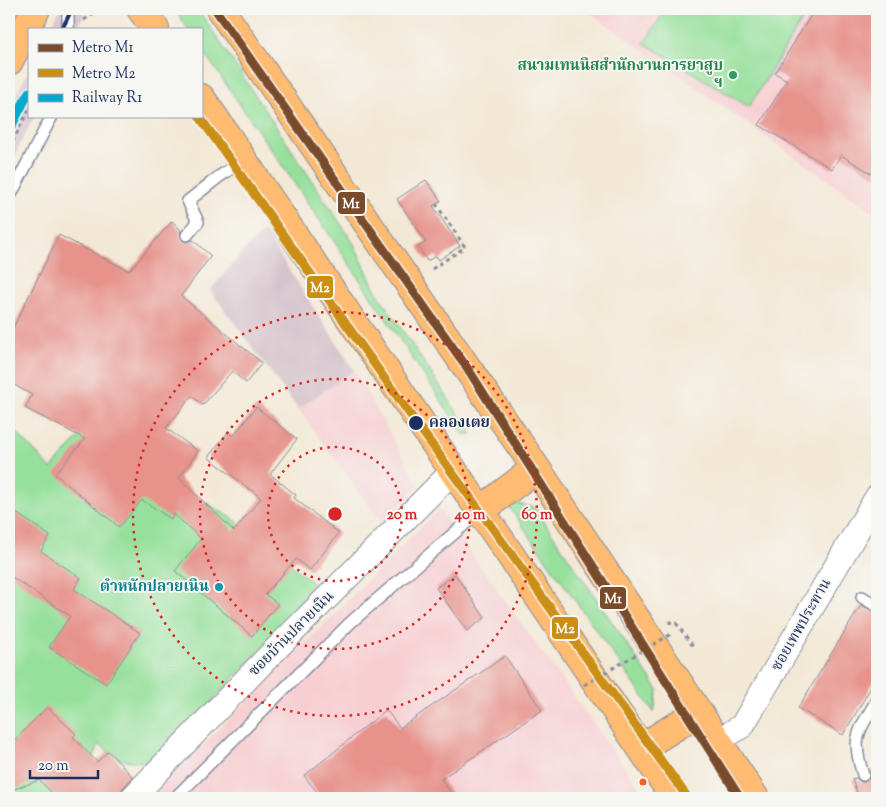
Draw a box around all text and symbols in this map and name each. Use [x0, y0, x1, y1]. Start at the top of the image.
legend [28, 28, 202, 118]
text: Metro M1 [72, 38, 134, 59]
place label: สนามเทนนิสสำนักงานการยาสูบ ฯ [518, 56, 723, 94]
text: Metro M2 [72, 64, 135, 85]
marker: สนามเทนนิสสำนักงานการยาสูบ ฯ [727, 69, 739, 81]
text: Railway R1 [72, 88, 142, 109]
line badge: M1 [337, 191, 366, 215]
text: M1 [342, 195, 360, 215]
line badge: M2 [306, 275, 334, 299]
text: M2 [310, 279, 330, 299]
place label: คลองเตย [429, 413, 490, 434]
marker: คลองเตย [407, 414, 425, 432]
centre of rings [326, 505, 344, 523]
text: 20 m [387, 505, 418, 526]
text: 40 m [454, 505, 486, 526]
text: 60 m [522, 505, 553, 526]
street label: ซอยเทพประทาน [767, 575, 837, 675]
place label: ตำหนักปลายเนิน [100, 577, 209, 598]
marker: ตำหนักปลายเนิน [213, 581, 225, 593]
street label: ซอยบ้านปลายเนิน [245, 586, 340, 681]
line badge: M1 [599, 586, 627, 610]
text: M1 [604, 590, 622, 610]
line badge: M2 [551, 616, 579, 640]
text: M2 [555, 620, 575, 640]
scale bar [30, 747, 98, 779]
text: 20 m [38, 756, 69, 777]
unlabelled marker [638, 777, 648, 787]

